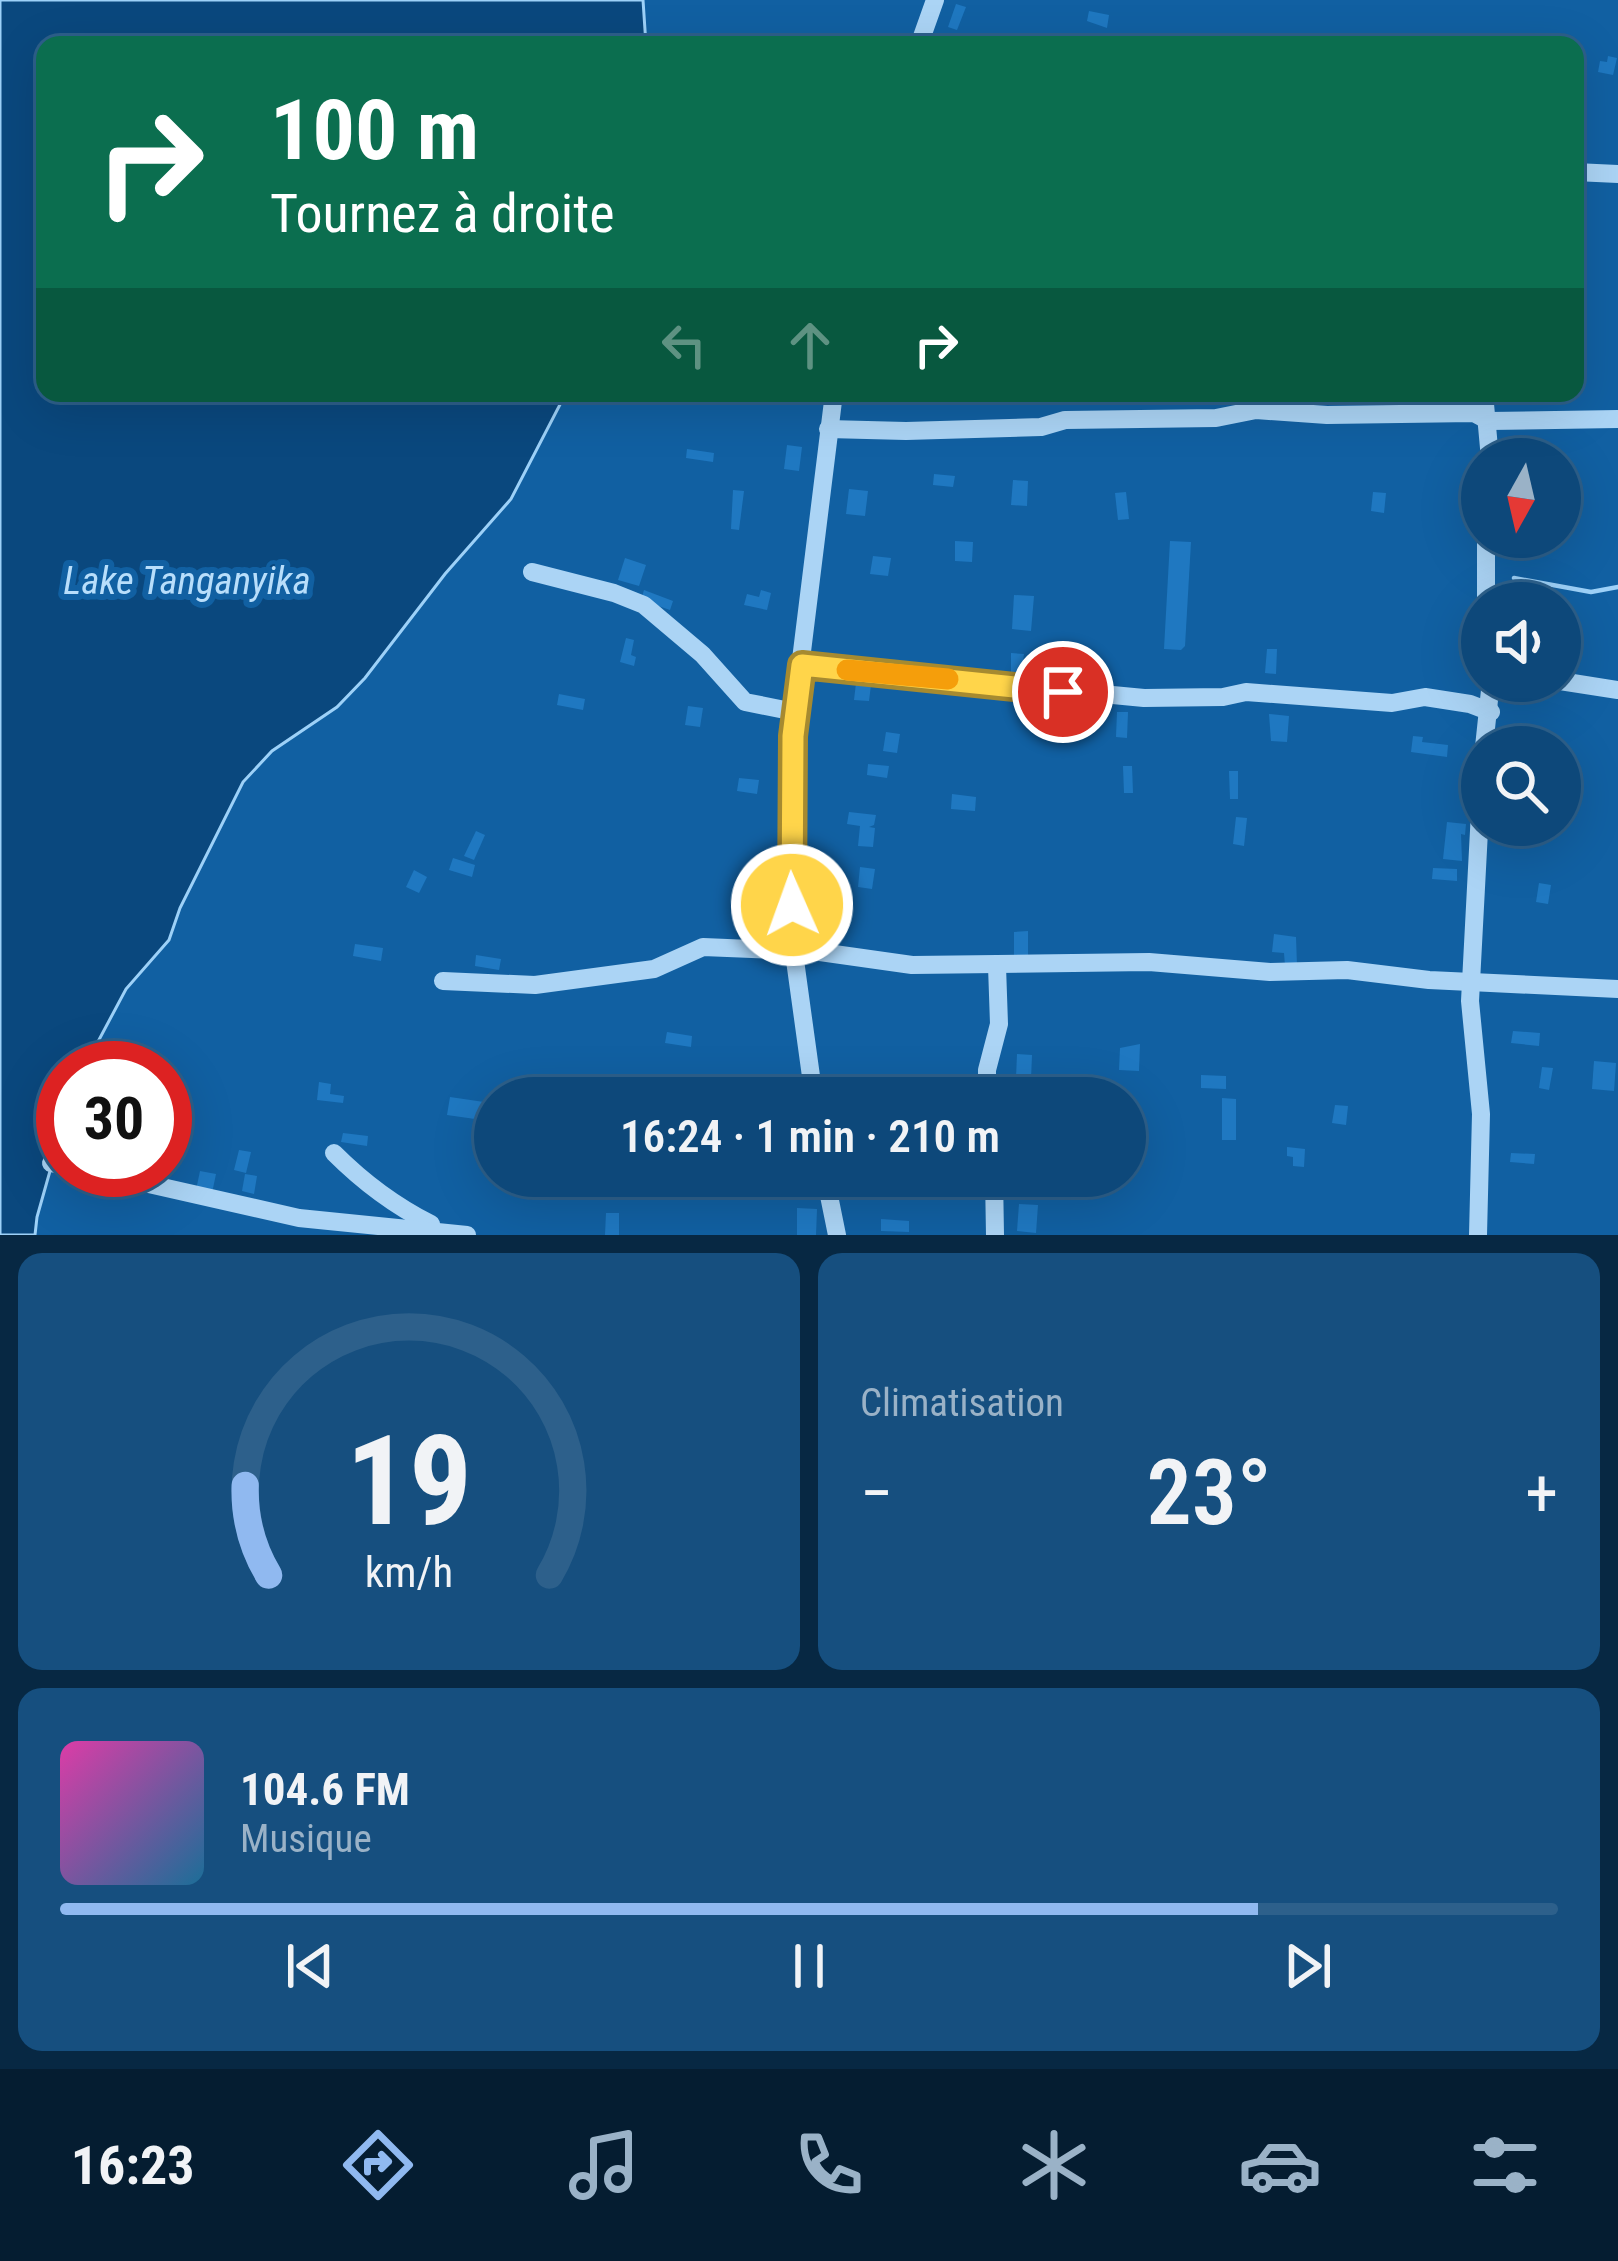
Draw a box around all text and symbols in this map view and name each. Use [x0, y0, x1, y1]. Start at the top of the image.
text: 100 m [270, 81, 479, 180]
icon: right [72, 84, 228, 240]
text: Tournez à droite [270, 182, 615, 245]
icon: left [651, 312, 717, 378]
icon: ahead [777, 312, 843, 378]
icon: right [903, 312, 969, 378]
north arrow [1461, 438, 1581, 558]
map controls [1461, 438, 1581, 846]
water label: Lake Tanganyika [63, 558, 311, 604]
button: sound [1461, 582, 1581, 702]
pin [1012, 641, 1114, 743]
icon: arrive [1030, 659, 1096, 725]
button: search [1461, 726, 1581, 846]
position arrow [729, 842, 855, 968]
speed limit sign: 30 [36, 1041, 192, 1197]
text: 16:24 · 1 min · 210 m [620, 1110, 1000, 1163]
text: Climatisation [860, 1380, 1064, 1426]
text: 19 [346, 1408, 472, 1554]
text: 23° [1146, 1441, 1272, 1546]
text: − [860, 1455, 893, 1532]
text: + [1525, 1455, 1558, 1532]
text: km/h [365, 1546, 453, 1596]
text: 104.6 FM [240, 1763, 410, 1816]
text: Musique [240, 1816, 372, 1862]
icon: previous [277, 1933, 343, 1999]
icon: pause [776, 1933, 842, 1999]
icon: next [1275, 1933, 1341, 1999]
icon: directions [336, 2123, 420, 2207]
icon: music [562, 2123, 646, 2207]
icon: phone [787, 2123, 871, 2207]
icon: climate [1012, 2123, 1096, 2207]
icon: car [1238, 2123, 1322, 2207]
icon: filters [1463, 2123, 1547, 2207]
text: 16:23 [71, 2134, 195, 2197]

